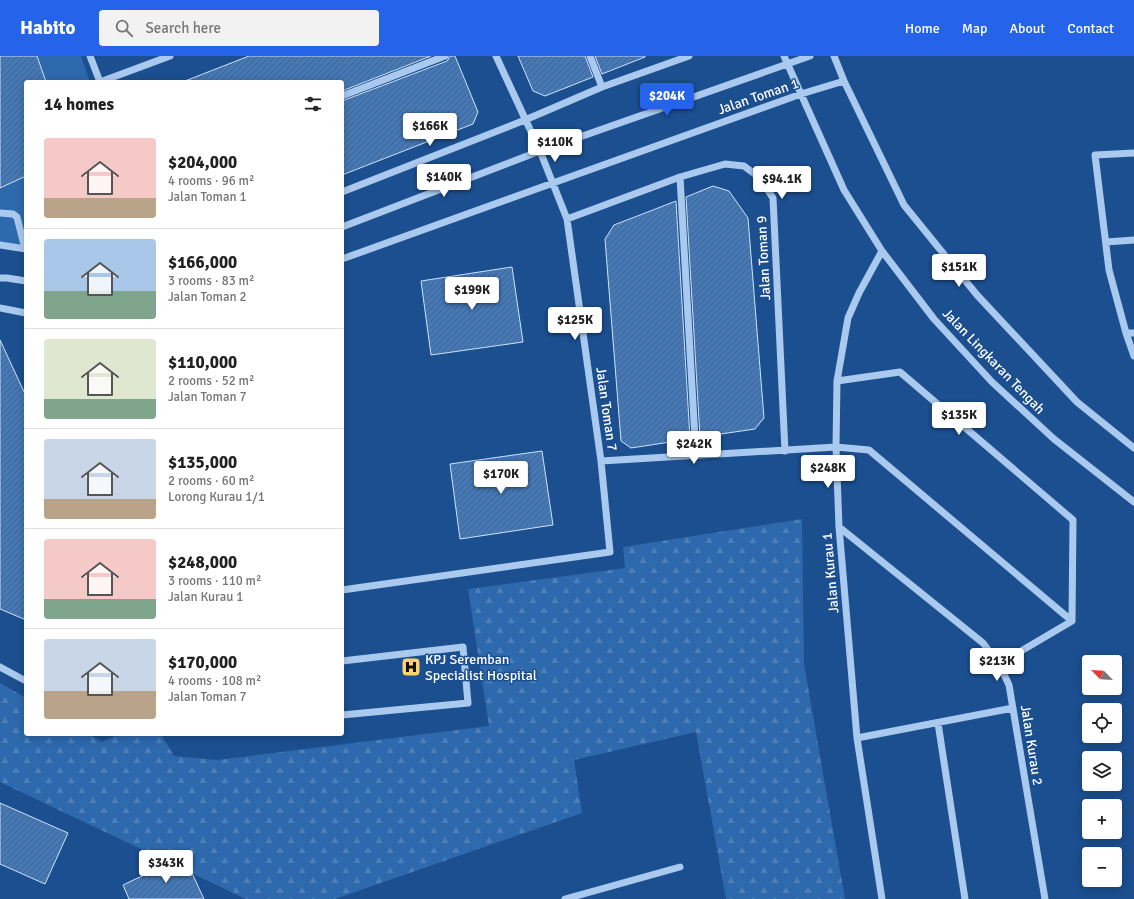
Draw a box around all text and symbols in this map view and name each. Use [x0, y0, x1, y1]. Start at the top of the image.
search box [99, 10, 379, 46]
text: Habito [20, 16, 75, 40]
icon: search [113, 17, 135, 39]
text: Search here [145, 19, 221, 37]
text: Home [905, 20, 940, 37]
text: Map [962, 20, 987, 37]
text: About [1009, 20, 1045, 37]
text: Contact [1067, 20, 1114, 37]
street label: Jalan Toman 1 [715, 75, 801, 118]
pin: $204K [639, 83, 695, 117]
text: $204K [649, 88, 685, 104]
icon: filters [302, 93, 324, 115]
text: 14 homes [44, 94, 114, 115]
pin: $166K [402, 113, 458, 147]
text: $166K [412, 118, 448, 134]
pin: $110K [527, 129, 583, 163]
text: $110K [537, 134, 573, 150]
text: $204,000 [168, 152, 237, 173]
icon: home [76, 154, 124, 202]
pin: $140K [416, 164, 472, 198]
pin: $94.1K [749, 166, 815, 200]
text: $140K [426, 169, 462, 185]
text: $94.1K [762, 171, 802, 187]
text: 4 rooms · 96 m² [168, 173, 254, 189]
text: Jalan Toman 1 [168, 189, 246, 205]
street label: Jalan Toman 9 [753, 215, 774, 301]
text: $166,000 [168, 252, 237, 273]
pin: $151K [931, 254, 987, 288]
icon: home [76, 255, 124, 303]
text: $151K [941, 259, 977, 275]
text: 3 rooms · 83 m² [168, 273, 254, 289]
pin: $199K [444, 277, 500, 311]
text: $199K [454, 282, 490, 298]
text: Jalan Toman 2 [168, 289, 246, 305]
street label: Jalan Lingkaran Tengah [939, 305, 1048, 418]
pin: $125K [547, 307, 603, 341]
text: $125K [557, 312, 593, 328]
text: $110,000 [168, 352, 237, 373]
icon: home [76, 355, 124, 403]
street label: Jalan Toman 7 [592, 366, 621, 452]
text: 2 rooms · 52 m² [168, 373, 254, 389]
text: Jalan Toman 7 [168, 389, 246, 405]
pin: $135K [931, 402, 987, 436]
text: $135K [941, 407, 977, 423]
pin: $242K [666, 431, 722, 465]
text: $242K [676, 436, 712, 452]
text: $135,000 [168, 452, 237, 473]
icon: home [76, 455, 124, 503]
pin: $248K [800, 455, 856, 489]
text: $248K [810, 460, 846, 476]
pin: $170K [473, 461, 529, 495]
text: $170K [483, 466, 519, 482]
text: 2 rooms · 60 m² [168, 473, 254, 489]
text: Lorong Kurau 1/1 [168, 489, 265, 505]
street label: Jalan Kurau 1 [818, 532, 843, 614]
text: $248,000 [168, 552, 237, 573]
icon: home [76, 555, 124, 603]
text: 3 rooms · 110 m² [168, 573, 261, 589]
text: Jalan Kurau 1 [168, 589, 243, 605]
pin: $213K [969, 648, 1025, 682]
place label: KPJ Seremban Specialist Hospital [425, 651, 537, 684]
text: $170,000 [168, 652, 237, 673]
text: $213K [979, 653, 1015, 669]
icon: home [76, 655, 124, 703]
north arrow [1082, 655, 1122, 695]
map controls [1082, 655, 1122, 887]
hospital icon: KPJ Seremban Specialist Hospital [400, 656, 422, 678]
text: 4 rooms · 108 m² [168, 673, 261, 689]
text: Jalan Toman 7 [168, 689, 246, 705]
button: locate [1082, 703, 1122, 743]
street label: Jalan Kurau 2 [1017, 704, 1046, 786]
button: layers [1082, 751, 1122, 791]
button: + [1082, 799, 1122, 839]
button: − [1082, 847, 1122, 887]
pin: $343K [138, 850, 194, 884]
text: $343K [148, 855, 184, 871]

